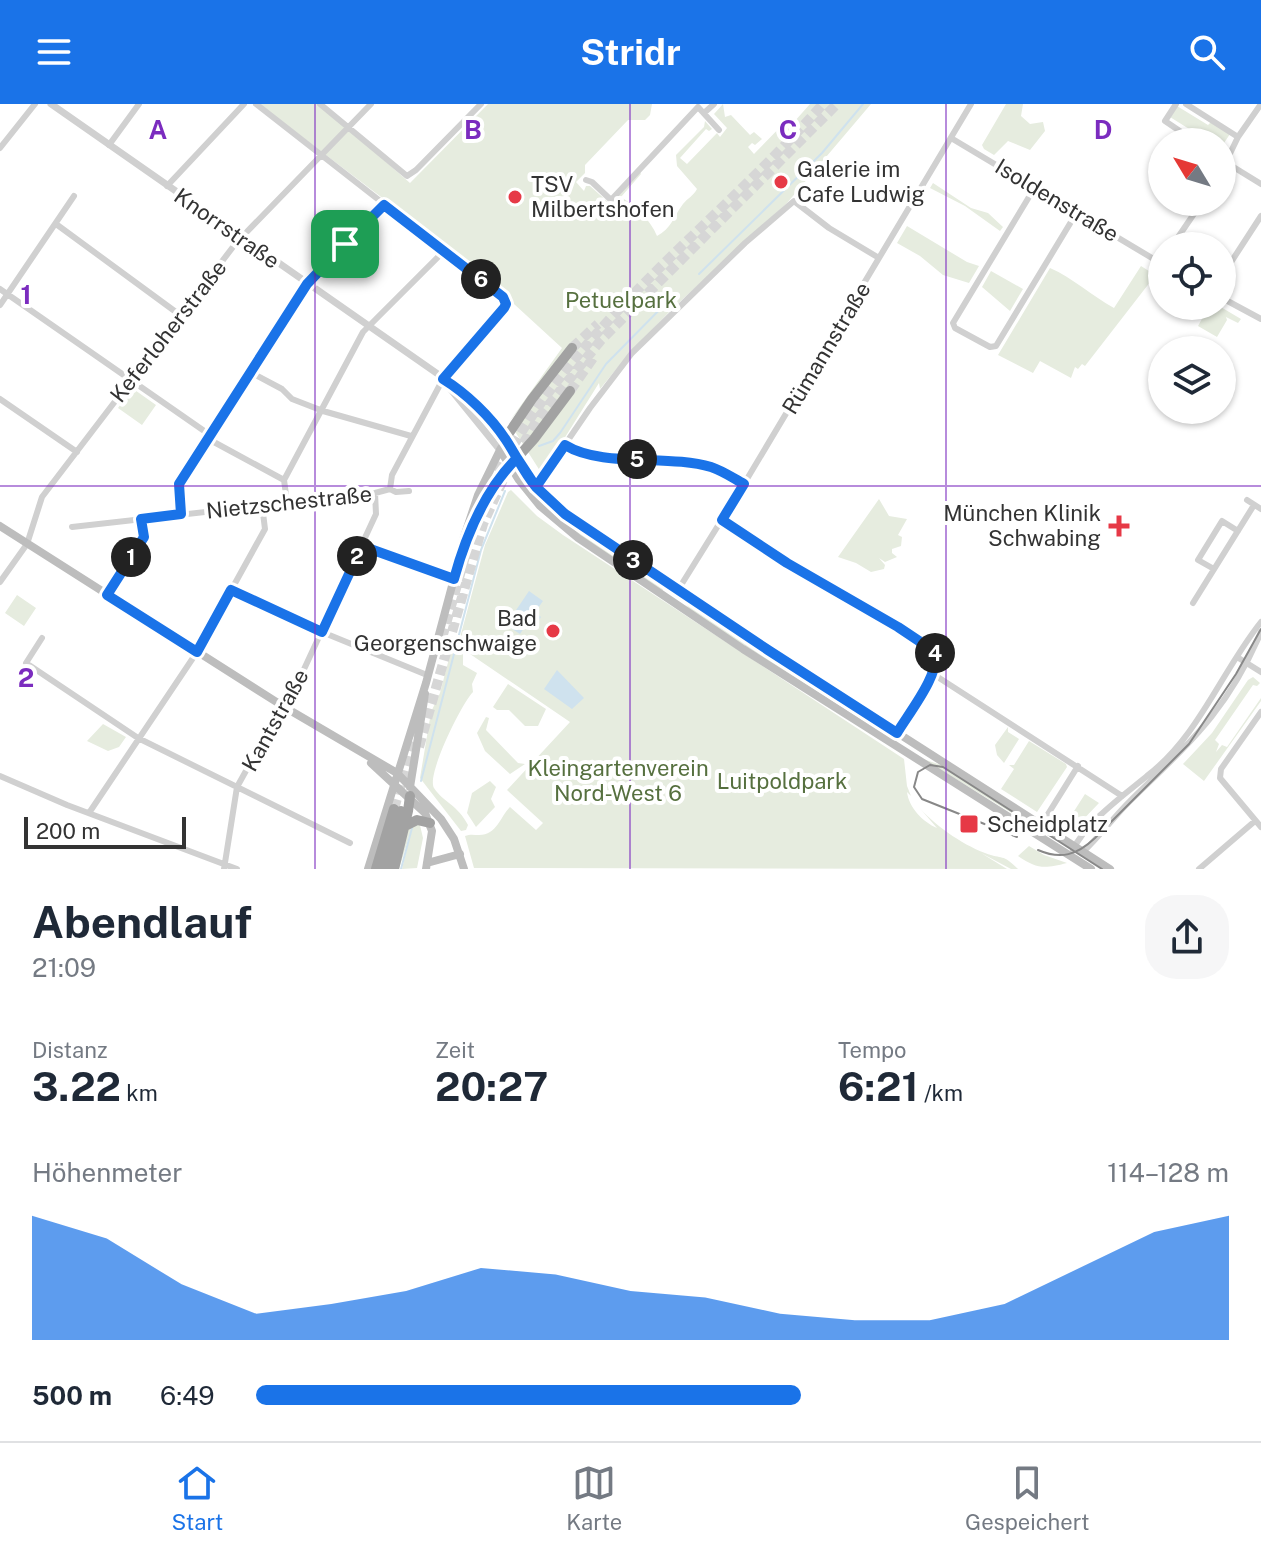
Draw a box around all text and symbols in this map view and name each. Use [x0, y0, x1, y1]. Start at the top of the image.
icon: menu [32, 30, 76, 74]
icon: search [1185, 30, 1229, 74]
text: Stridr [580, 31, 681, 73]
text: A [149, 114, 168, 145]
text: B [464, 114, 482, 145]
text: C [779, 114, 797, 145]
text: D [1094, 114, 1112, 145]
north arrow [1148, 128, 1236, 216]
map controls [1148, 128, 1236, 424]
street label: Isoldenstraße [991, 153, 1123, 247]
place label: Galerie im Cafe Ludwig [797, 156, 925, 207]
place label: TSV Milbertshofen [531, 171, 675, 222]
marker: Galerie im Cafe Ludwig [772, 173, 790, 191]
street label: Knorrstraße [169, 182, 285, 274]
marker: TSV Milbertshofen [506, 188, 524, 206]
pin [311, 210, 379, 278]
icon: arrive [323, 222, 367, 266]
button: locate [1148, 232, 1236, 320]
street label: Keferloherstraße [104, 255, 232, 407]
pin: 6 [461, 259, 501, 299]
text: 6 [474, 266, 488, 292]
street label: Rümannstraße [776, 277, 876, 419]
text: 1 [20, 279, 32, 310]
park label: Petuelpark [565, 287, 677, 313]
button: layers [1148, 336, 1236, 424]
pin: 5 [617, 439, 657, 479]
text: 5 [630, 446, 644, 472]
street label: Nietzschestraße [205, 480, 373, 524]
place label: München Klinik Schwabing [943, 500, 1101, 551]
marker: München Klinik Schwabing [1108, 515, 1130, 537]
pin: 2 [337, 536, 377, 576]
pin: 1 [111, 537, 151, 577]
pin: 3 [613, 540, 653, 580]
text: 2 [350, 543, 364, 569]
text: 1 [126, 544, 136, 570]
text: 3 [626, 547, 640, 573]
place label: Bad Georgenschwaige [354, 605, 537, 656]
marker: Bad Georgenschwaige [544, 622, 562, 640]
pin: 4 [915, 633, 955, 673]
text: 4 [928, 640, 942, 666]
text: 2 [18, 662, 34, 693]
street label: Kantstraße [236, 664, 314, 776]
park label: Kleingartenverein Nord-West 6 [527, 755, 709, 806]
park label: Luitpoldpark [717, 768, 847, 794]
place label: Scheidplatz [987, 811, 1108, 837]
scale bar [24, 813, 186, 849]
marker: Scheidplatz [958, 813, 980, 835]
text: 200 m [36, 818, 100, 844]
button: share [1145, 895, 1229, 979]
text: Abendlauf [32, 896, 252, 948]
text: 21:09 [32, 952, 96, 983]
text: Distanz [32, 1037, 107, 1063]
text: Zeit [435, 1037, 475, 1063]
text: Tempo [838, 1037, 907, 1063]
text: 3.22 [32, 1063, 121, 1110]
text: 20:27 [435, 1063, 548, 1110]
text: 6:21 [838, 1063, 919, 1110]
text: km [121, 1080, 158, 1106]
text: /km [919, 1080, 963, 1106]
text: Höhenmeter [32, 1157, 182, 1188]
text: 114–128 m [1107, 1157, 1229, 1188]
text: 500 m [32, 1380, 112, 1411]
text: 6:49 [160, 1380, 214, 1411]
tab: Start [171, 1461, 223, 1535]
tab: Karte [566, 1461, 622, 1535]
tab: Gespeichert [965, 1461, 1090, 1535]

